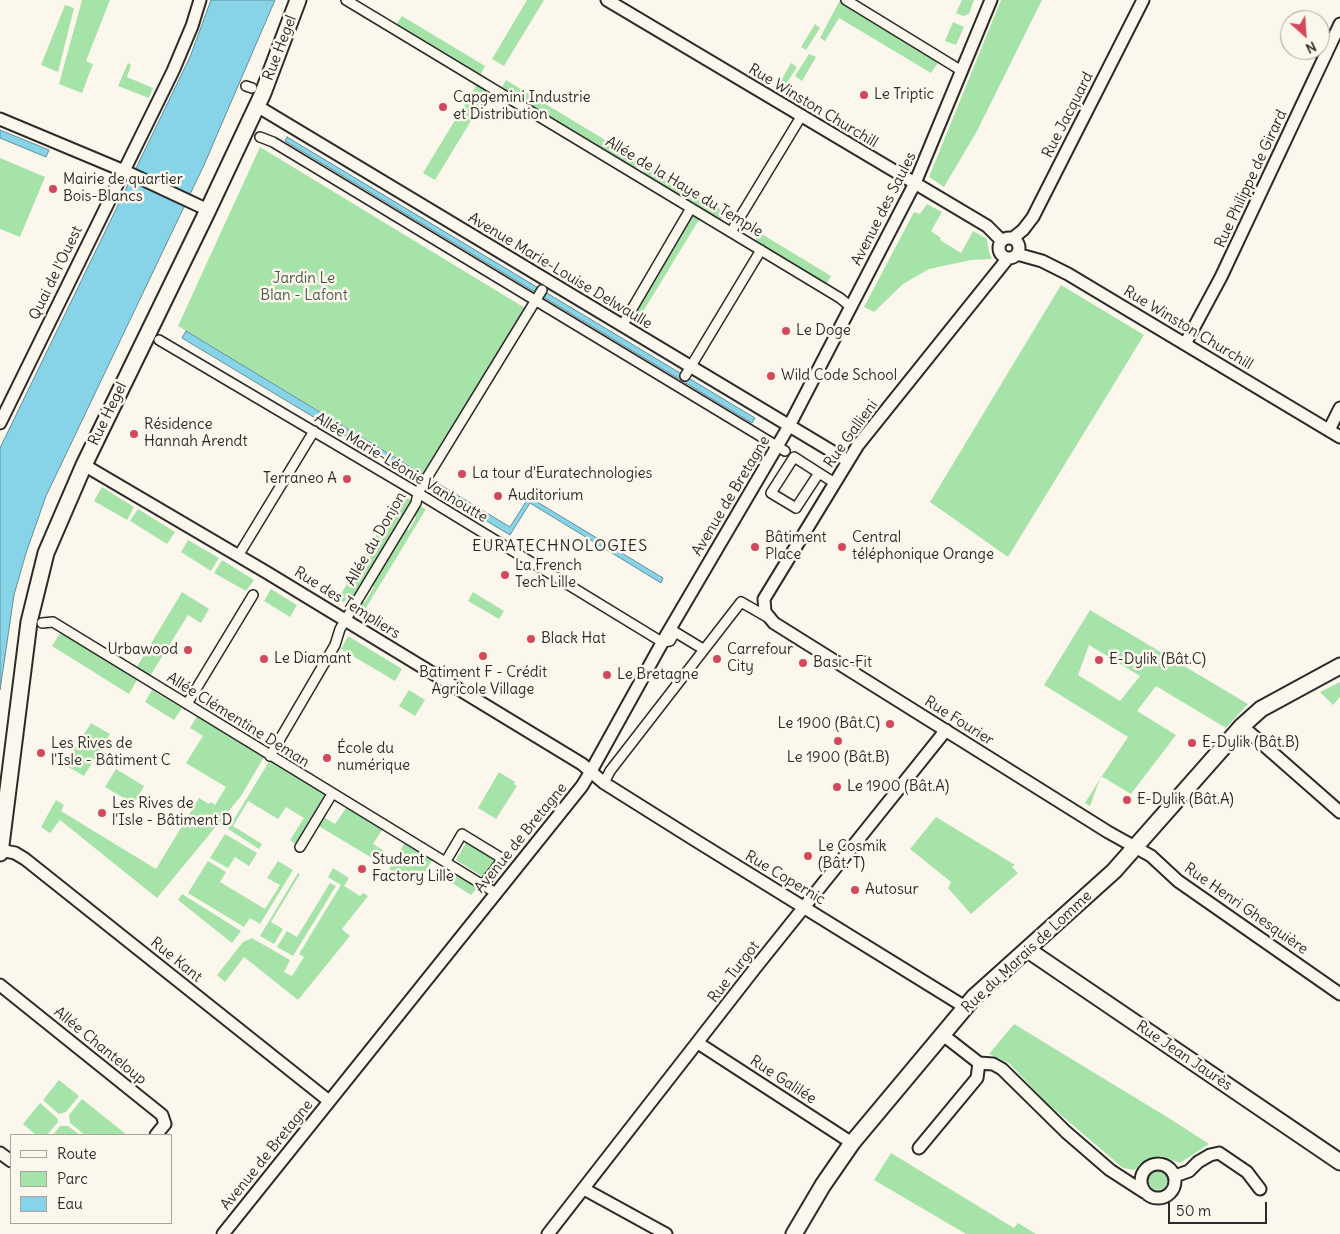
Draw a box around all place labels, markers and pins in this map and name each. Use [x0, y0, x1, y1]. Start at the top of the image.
place label: Le Triptic [874, 86, 934, 104]
place label: Capgemini Industrie et Distribution [453, 89, 591, 124]
marker: Le Triptic [858, 89, 870, 101]
marker: Capgemini Industrie et Distribution [437, 101, 449, 113]
place label: Mairie de quartier Bois-Blancs [63, 171, 183, 206]
marker: Mairie de quartier Bois-Blancs [47, 183, 59, 195]
place label: Le Doge [796, 322, 851, 340]
marker: Le Doge [780, 325, 792, 337]
place label: Wild Code School [781, 367, 897, 385]
marker: Wild Code School [765, 370, 777, 382]
place label: Résidence Hannah Arendt [144, 416, 247, 451]
marker: Résidence Hannah Arendt [128, 428, 140, 440]
place label: La tour d'Euratechnologies [472, 465, 652, 483]
marker: La tour d'Euratechnologies [456, 468, 468, 480]
place label: Terraneo A [263, 470, 337, 488]
marker: Terraneo A [341, 473, 353, 485]
place label: Auditorium [508, 487, 583, 505]
marker: Auditorium [492, 490, 504, 502]
place label: Bâtiment Place [765, 529, 827, 564]
place label: Central téléphonique Orange [852, 529, 994, 564]
marker: Bâtiment Place [749, 541, 761, 553]
marker: Central téléphonique Orange [836, 541, 848, 553]
place label: La French Tech Lille [515, 557, 582, 592]
marker: La French Tech Lille [499, 569, 511, 581]
place label: Black Hat [541, 630, 606, 648]
marker: Black Hat [525, 633, 537, 645]
place label: Urbawood [107, 641, 178, 659]
place label: Carrefour City [727, 641, 793, 676]
marker: Urbawood [182, 644, 194, 656]
place label: Le Diamant [274, 650, 351, 668]
marker: Batiment F - Crédit Agricole Village [477, 650, 489, 662]
place label: E-Dylik (Bât.C) [1109, 651, 1206, 669]
marker: Le Diamant [258, 653, 270, 665]
marker: Carrefour City [711, 653, 723, 665]
place label: Basic-Fit [813, 654, 872, 672]
marker: E-Dylik (Bât.C) [1093, 654, 1105, 666]
marker: Basic-Fit [797, 657, 809, 669]
place label: Batiment F - Crédit Agricole Village [419, 664, 547, 699]
place label: Le Bretagne [617, 666, 699, 684]
marker: Le Bretagne [601, 669, 613, 681]
place label: Le 1900 (Bât.C) [777, 715, 880, 733]
marker: Le 1900 (Bât.C) [884, 718, 896, 730]
place label: E-Dylik (Bât.B) [1202, 734, 1299, 752]
place label: Les Rives de l'Isle - Bâtiment C [51, 735, 171, 770]
marker: Le 1900 (Bât.B) [832, 735, 844, 747]
marker: E-Dylik (Bât.B) [1186, 737, 1198, 749]
place label: École du numérique [337, 740, 410, 775]
marker: Les Rives de l'Isle - Bâtiment C [35, 747, 47, 759]
place label: Le 1900 (Bât.B) [787, 749, 889, 767]
marker: École du numérique [321, 752, 333, 764]
place label: Le 1900 (Bât.A) [847, 778, 949, 796]
marker: Le 1900 (Bât.A) [831, 781, 843, 793]
place label: E-Dylik (Bât.A) [1137, 791, 1234, 809]
marker: E-Dylik (Bât.A) [1121, 794, 1133, 806]
place label: Les Rives de l'Isle - Bâtiment D [112, 795, 232, 830]
marker: Les Rives de l'Isle - Bâtiment D [96, 807, 108, 819]
place label: Le Cosmik (Bât. T) [818, 838, 886, 873]
marker: Le Cosmik (Bât. T) [802, 850, 814, 862]
place label: Student Factory Lille [372, 851, 454, 886]
marker: Student Factory Lille [356, 863, 368, 875]
place label: Autosur [865, 881, 919, 899]
marker: Autosur [849, 884, 861, 896]

